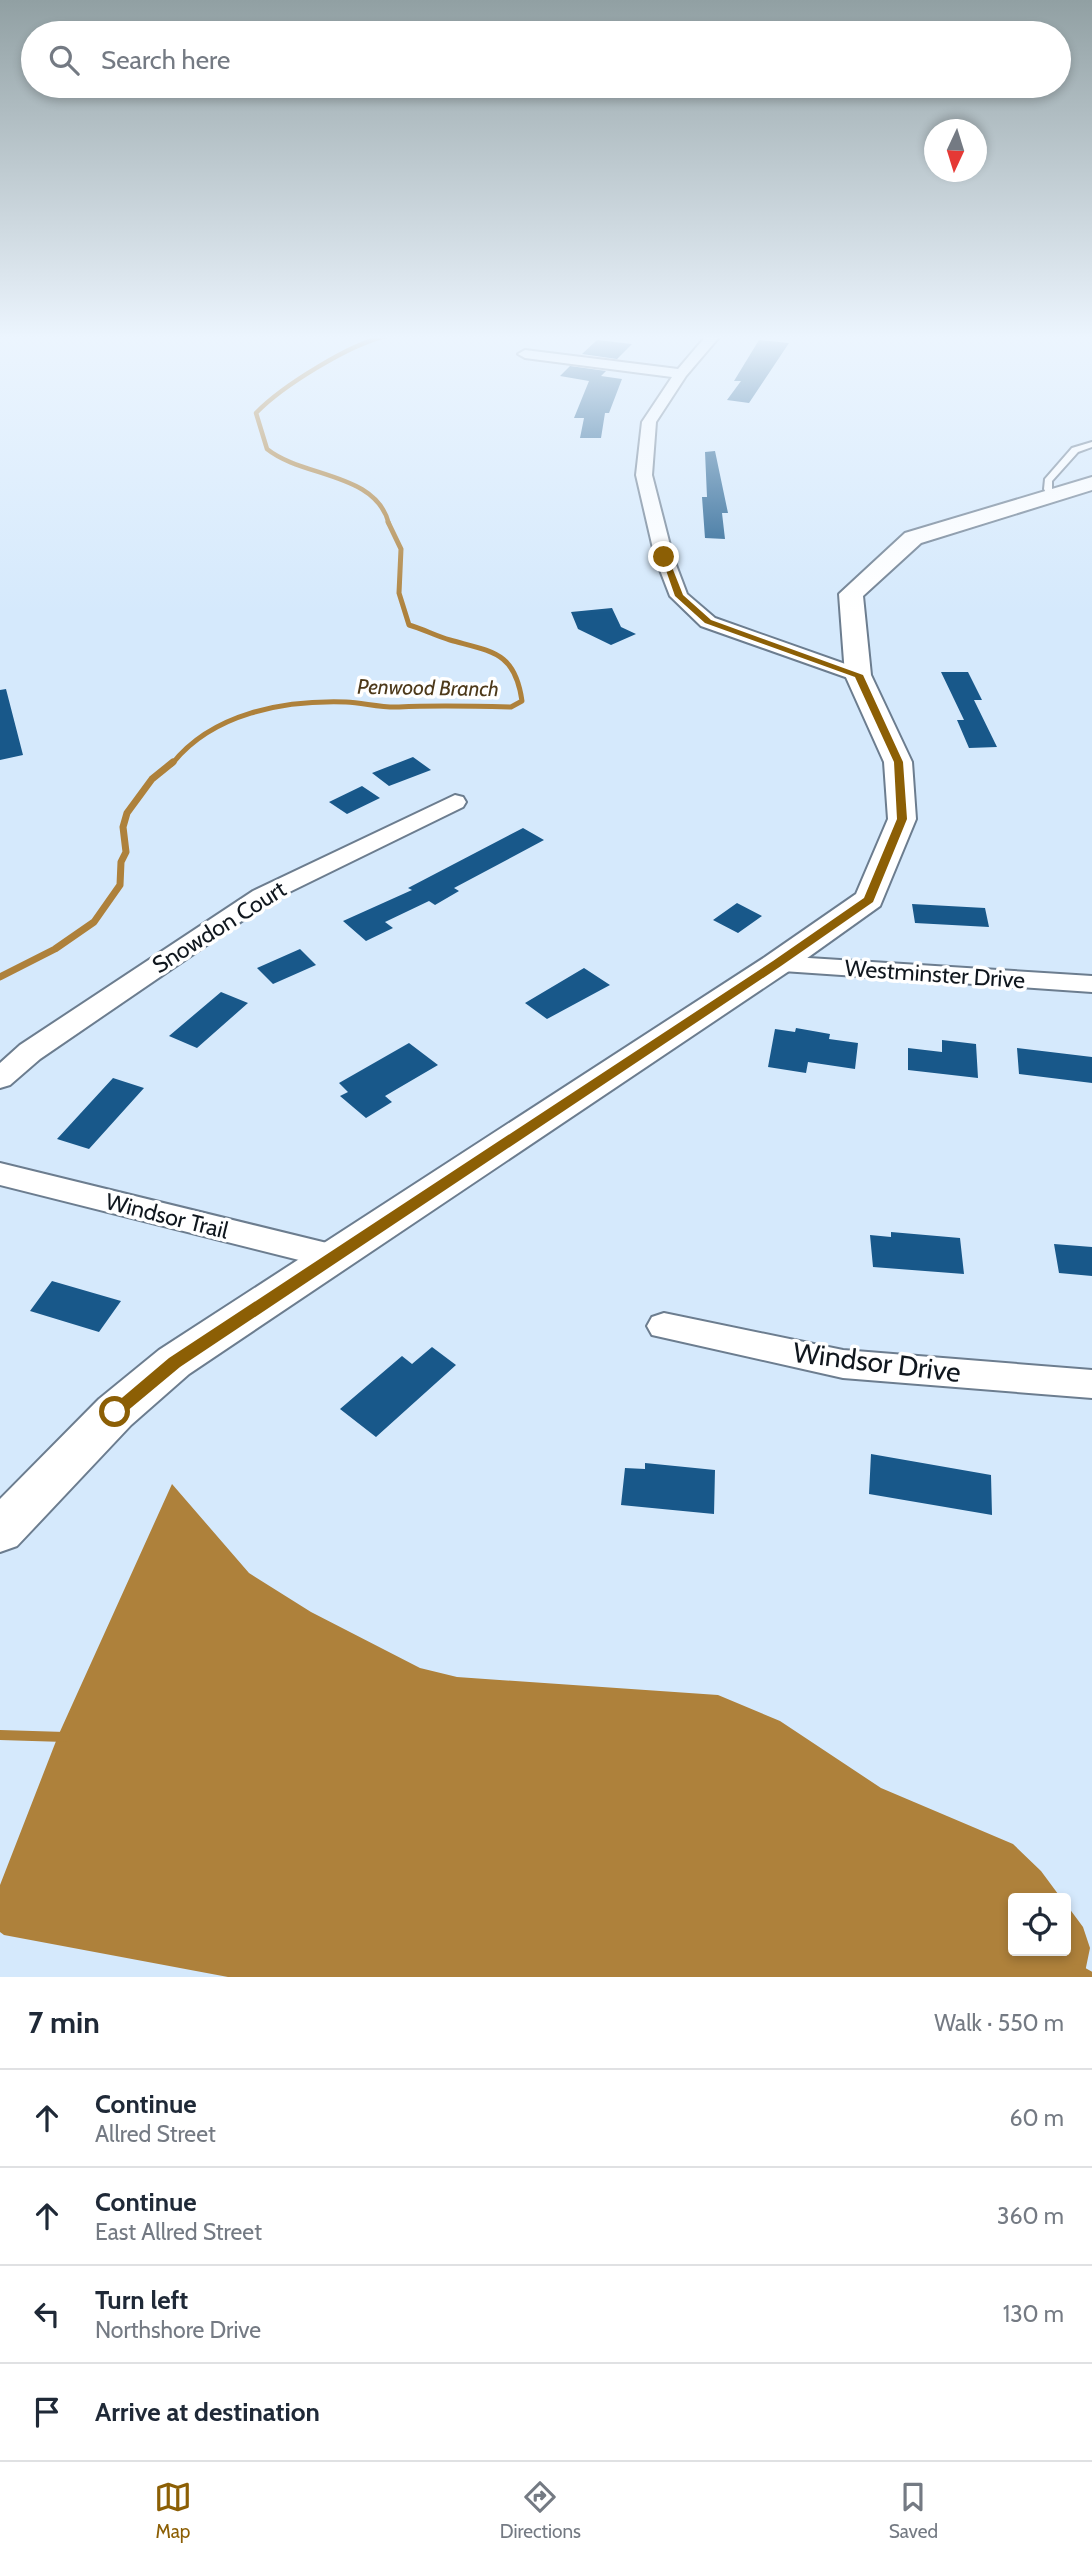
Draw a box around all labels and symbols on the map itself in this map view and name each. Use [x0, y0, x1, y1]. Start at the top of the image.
north arrow [924, 119, 987, 182]
route end [648, 541, 679, 572]
water label: Penwood Branch [357, 674, 499, 701]
street label: Snowdon Court [147, 875, 291, 979]
street label: Westminster Drive [844, 954, 1026, 994]
street label: Windsor Trail [103, 1187, 232, 1245]
street label: Windsor Drive [791, 1335, 963, 1389]
route start [99, 1396, 130, 1427]

